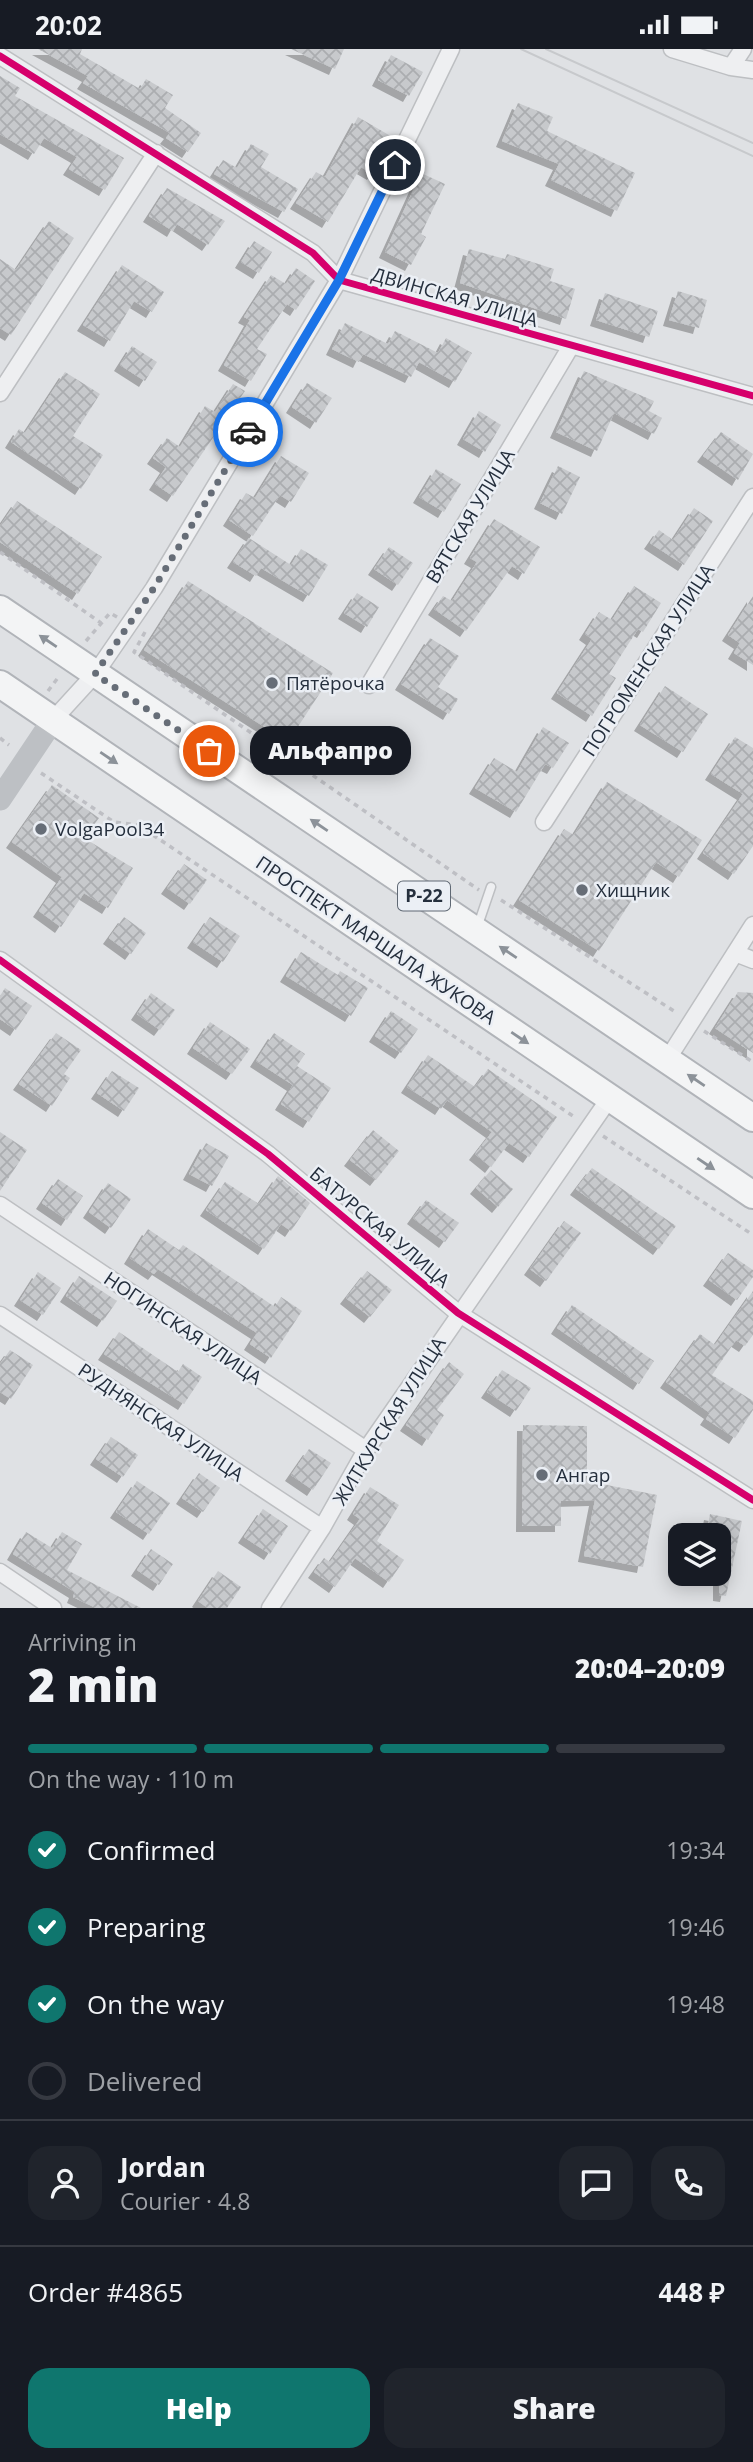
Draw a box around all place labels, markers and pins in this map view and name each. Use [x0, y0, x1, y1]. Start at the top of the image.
pin [365, 135, 425, 195]
place label: Пятёрочка [286, 670, 385, 696]
marker: Пятёрочка [264, 675, 280, 691]
pin [179, 721, 239, 781]
callout: Альфапро [251, 727, 412, 775]
place label: VolgaPool34 [55, 816, 164, 842]
marker: VolgaPool34 [33, 821, 49, 837]
place label: Хищник [596, 877, 670, 903]
marker: Хищник [574, 882, 590, 898]
place label: Ангар [556, 1462, 610, 1488]
marker: Ангар [534, 1467, 550, 1483]

